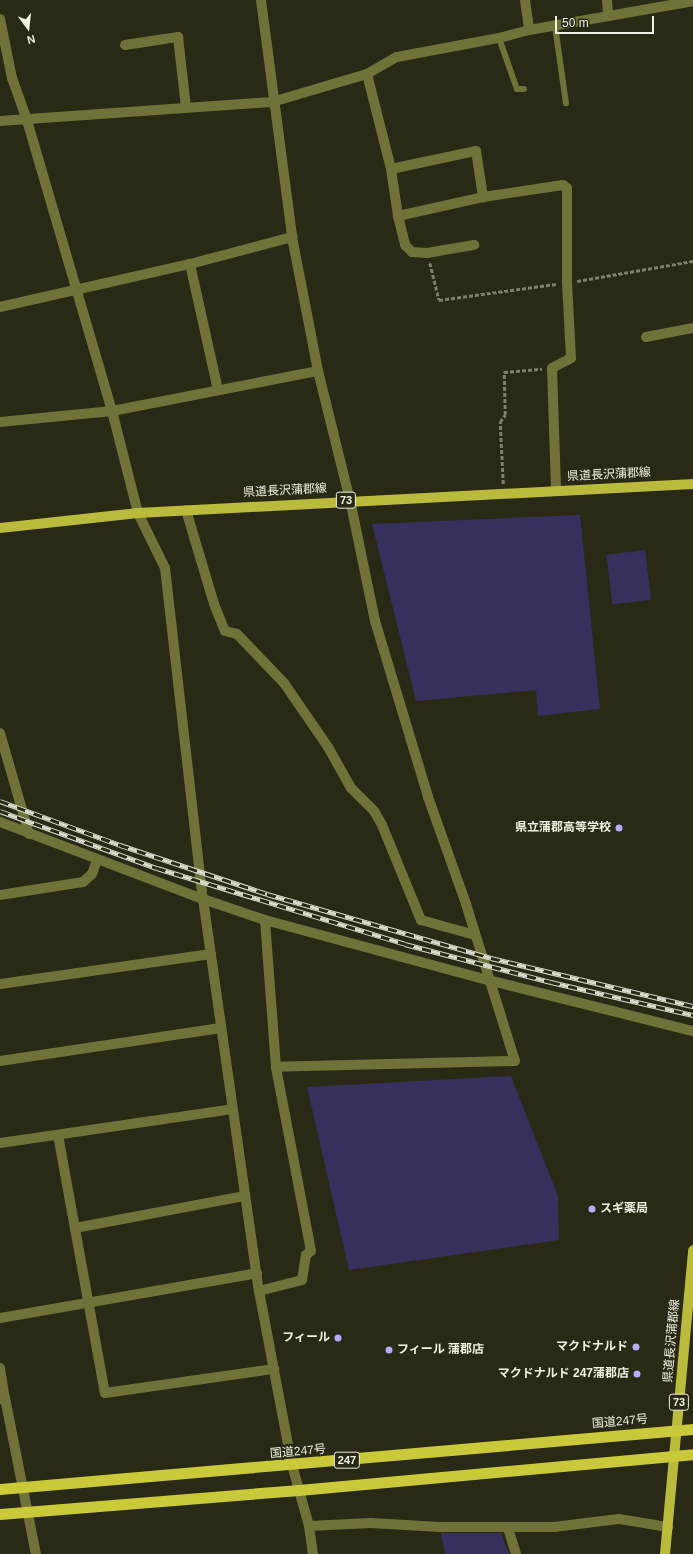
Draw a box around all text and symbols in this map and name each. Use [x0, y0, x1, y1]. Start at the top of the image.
north arrow [8, 8, 48, 48]
scale bar [557, 8, 656, 34]
text: 50 m [562, 16, 589, 30]
text: N [26, 33, 37, 46]
street label: 県道長沢蒲郡線 [567, 466, 651, 484]
street label: 県道長沢蒲郡線 [243, 482, 327, 500]
road number: 73 [335, 491, 357, 509]
place label: 県立蒲郡高等学校 [515, 821, 611, 835]
marker: 県立蒲郡高等学校 [614, 823, 624, 833]
place label: スギ薬局 [600, 1202, 648, 1216]
marker: スギ薬局 [587, 1204, 597, 1214]
street label: 県道長沢蒲郡線 [661, 1299, 683, 1383]
place label: フィール [282, 1331, 330, 1345]
marker: フィール [333, 1333, 343, 1343]
place label: マクドナルド [556, 1340, 628, 1354]
marker: マクドナルド [631, 1342, 641, 1352]
place label: フィール 蒲郡店 [397, 1343, 484, 1357]
marker: フィール 蒲郡店 [384, 1345, 394, 1355]
place label: マクドナルド 247蒲郡店 [498, 1367, 629, 1381]
marker: マクドナルド 247蒲郡店 [632, 1369, 642, 1379]
road number: 73 [668, 1393, 690, 1411]
street label: 国道247号 [591, 1412, 649, 1432]
street label: 国道247号 [269, 1442, 327, 1462]
road number: 247 [333, 1451, 361, 1469]

